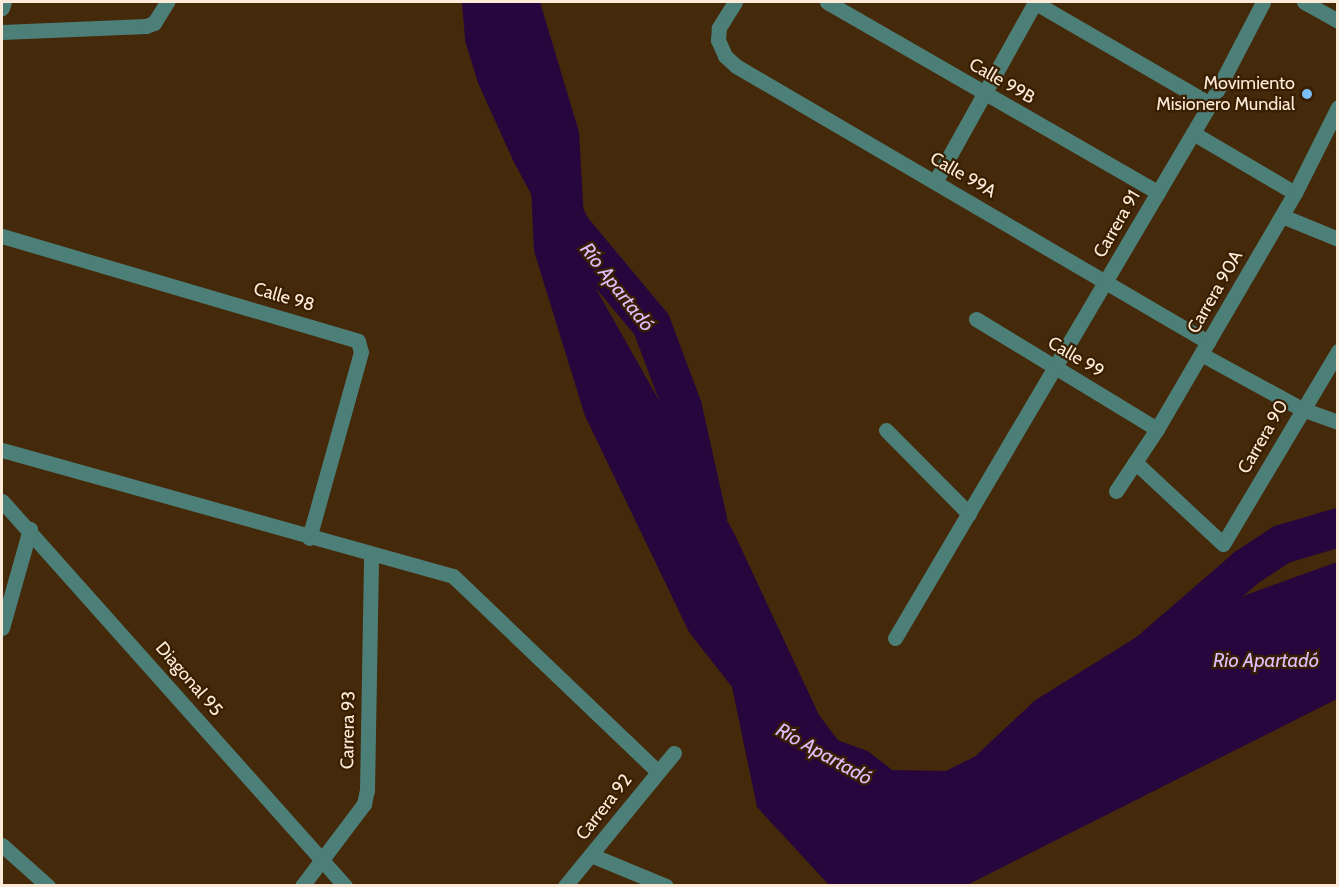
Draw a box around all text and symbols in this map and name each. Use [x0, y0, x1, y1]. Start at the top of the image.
street label: Calle 99B [965, 53, 1039, 109]
place label: Movimiento Misionero Mundial [1156, 73, 1295, 116]
marker: Movimiento Misionero Mundial [1300, 87, 1314, 101]
street label: Calle 99A [926, 148, 1000, 202]
street label: Carrera 91 [1089, 186, 1145, 262]
water label: Río Apartadó [575, 238, 659, 336]
street label: Carrera 90A [1183, 247, 1247, 337]
street label: Calle 98 [251, 278, 317, 316]
street label: Calle 99 [1044, 332, 1108, 382]
street label: Carrera 90 [1233, 396, 1293, 478]
street label: Diagonal 95 [151, 637, 227, 721]
water label: Rio Apartadó [1213, 648, 1319, 672]
street label: Carrera 93 [337, 691, 359, 769]
water label: Río Apartadó [772, 718, 876, 790]
street label: Carrera 92 [571, 770, 637, 844]

